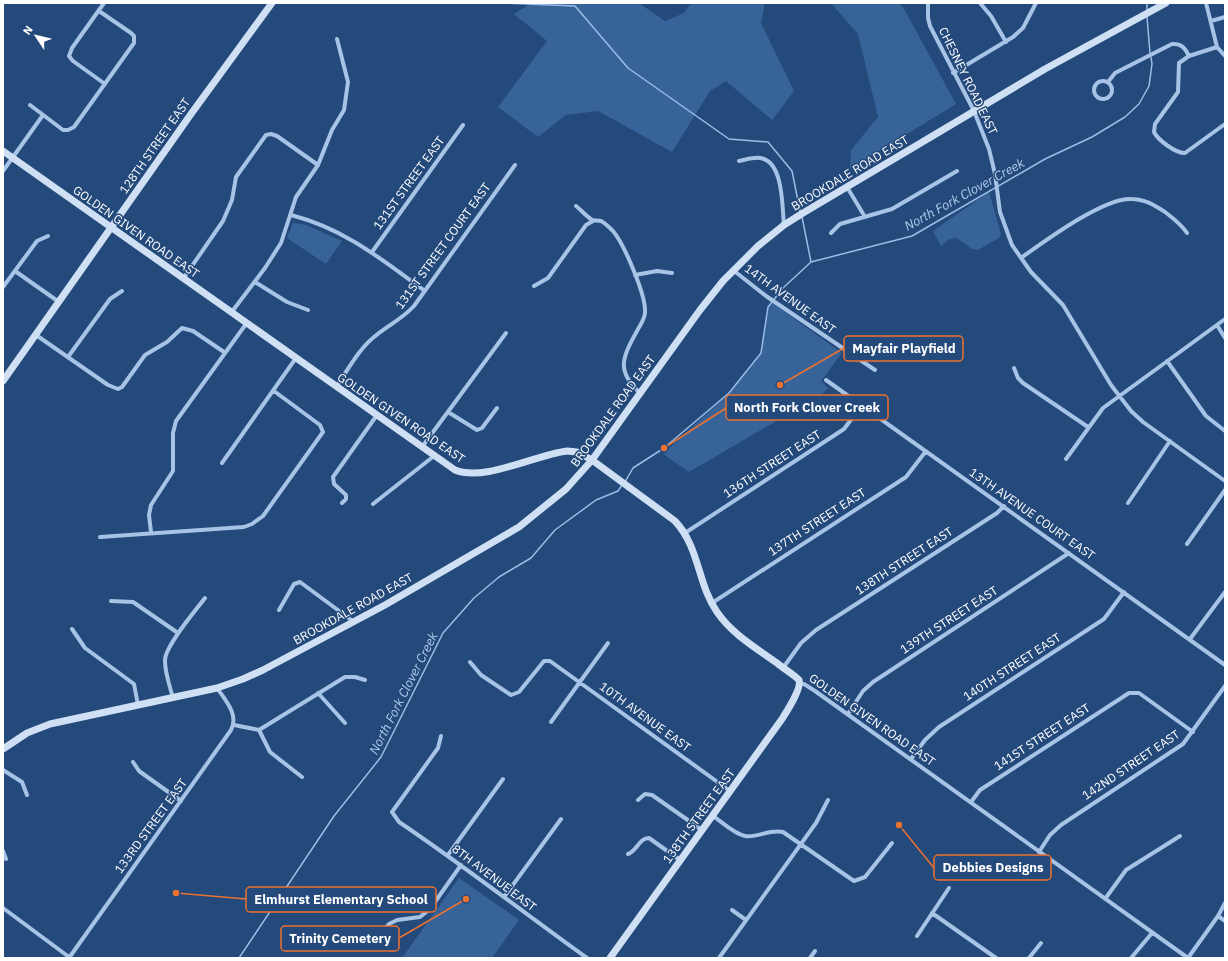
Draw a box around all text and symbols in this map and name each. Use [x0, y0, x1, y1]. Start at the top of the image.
north arrow [16, 16, 56, 56]
text: N [20, 23, 36, 38]
street label: CHESNEY ROAD EAST [936, 24, 1001, 137]
street label: 128TH STREET EAST [116, 95, 193, 196]
street label: BROOKDALE ROAD EAST [788, 132, 911, 214]
street label: 131ST STREET EAST [370, 133, 448, 232]
water label: North Fork Clover Creek [901, 154, 1028, 235]
street label: 131ST STREET COURT EAST [392, 179, 494, 312]
street label: GOLDEN GIVEN ROAD EAST [70, 182, 202, 281]
street label: 14TH AVENUE EAST [742, 261, 839, 337]
callout: Mayfair Playfield [844, 336, 963, 361]
text: Mayfair Playfield [852, 340, 956, 357]
street label: BROOKDALE ROAD EAST [567, 352, 658, 469]
street label: GOLDEN GIVEN ROAD EAST [335, 369, 468, 466]
callout: North Fork Clover Creek [726, 395, 888, 420]
text: North Fork Clover Creek [734, 399, 881, 416]
street label: 136TH STREET EAST [720, 426, 823, 501]
street label: 13TH AVENUE COURT EAST [967, 464, 1098, 563]
street label: 137TH STREET EAST [765, 484, 868, 559]
street label: 138TH STREET EAST [852, 523, 955, 598]
street label: BROOKDALE ROAD EAST [290, 569, 415, 648]
street label: 139TH STREET EAST [897, 582, 1000, 657]
water label: North Fork Clover Creek [365, 629, 442, 757]
street label: 140TH STREET EAST [960, 629, 1063, 704]
street label: GOLDEN GIVEN ROAD EAST [806, 670, 938, 769]
street label: 10TH AVENUE EAST [597, 679, 694, 755]
street label: 141ST STREET EAST [991, 700, 1093, 773]
street label: 142ND STREET EAST [1079, 726, 1182, 803]
street label: 138TH STREET EAST [659, 765, 738, 866]
street label: 133RD STREET EAST [111, 775, 190, 876]
street label: 8TH AVENUE EAST [449, 841, 540, 914]
callout: Debbies Designs [934, 855, 1051, 880]
text: Debbies Designs [943, 859, 1044, 876]
callout: Elmhurst Elementary School [246, 887, 436, 912]
text: Elmhurst Elementary School [254, 891, 428, 908]
callout: Trinity Cemetery [281, 926, 399, 951]
text: Trinity Cemetery [289, 930, 391, 947]

